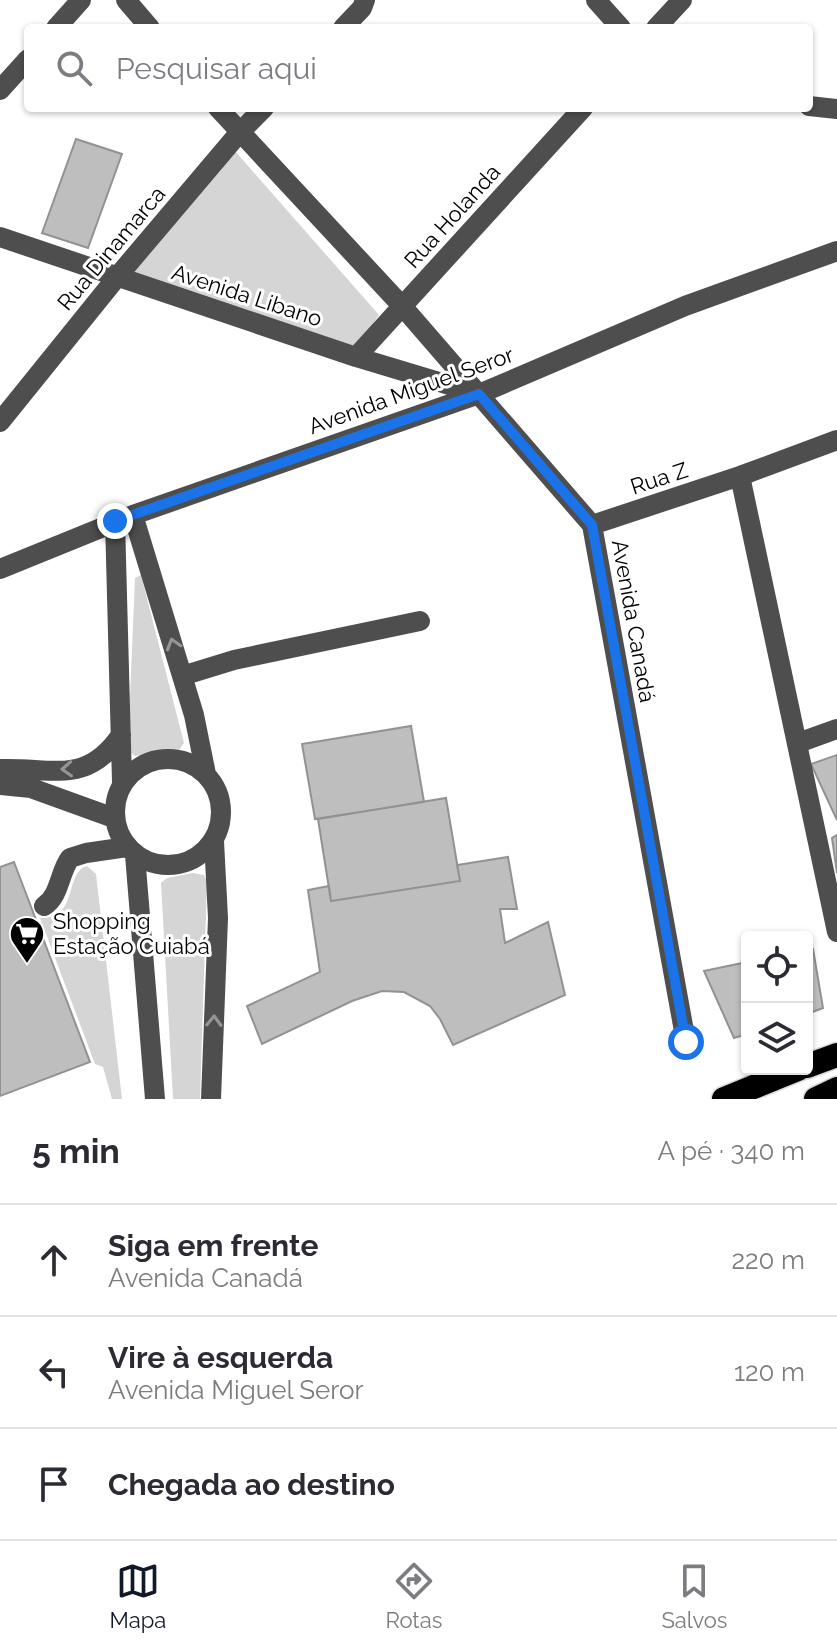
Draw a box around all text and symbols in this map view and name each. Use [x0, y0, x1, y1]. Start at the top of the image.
search box [24, 24, 813, 112]
icon: search [52, 46, 96, 90]
text: Pesquisar aqui [116, 51, 317, 86]
street label: Rua Holanda [399, 159, 505, 273]
street label: Rua Dinamarca [52, 181, 170, 315]
street label: Avenida Libano [169, 258, 325, 332]
street label: Avenida Miguel Seror [305, 341, 517, 439]
street label: Rua Z [627, 457, 691, 499]
route end [97, 503, 133, 539]
street label: Avenida Canadá [607, 538, 661, 704]
one-way arrow [166, 638, 182, 652]
one-way arrow [61, 760, 74, 777]
place label: Shopping Estação Cuiabá [53, 908, 210, 959]
supermarket icon: Shopping Estação Cuiabá [8, 915, 46, 965]
map controls [741, 931, 813, 1075]
button: locate [741, 931, 813, 1003]
button: layers [741, 1003, 813, 1075]
one-way arrow [205, 1014, 222, 1027]
route start [668, 1024, 704, 1060]
text: 5 min [32, 1131, 120, 1171]
text: A pé · 340 m [658, 1136, 805, 1166]
text: Siga em frente [108, 1228, 318, 1263]
icon: ahead [32, 1238, 76, 1282]
text: 220 m [731, 1245, 805, 1275]
text: Avenida Canadá [108, 1263, 303, 1293]
text: Vire à esquerda [108, 1340, 333, 1375]
icon: left [32, 1350, 76, 1394]
text: 120 m [734, 1357, 805, 1387]
text: Avenida Miguel Seror [108, 1375, 364, 1405]
icon: arrive [32, 1462, 76, 1506]
text: Chegada ao destino [108, 1467, 395, 1502]
tab: Mapa [110, 1559, 166, 1633]
tab: Rotas [385, 1559, 442, 1633]
tab: Salvos [661, 1559, 727, 1633]

